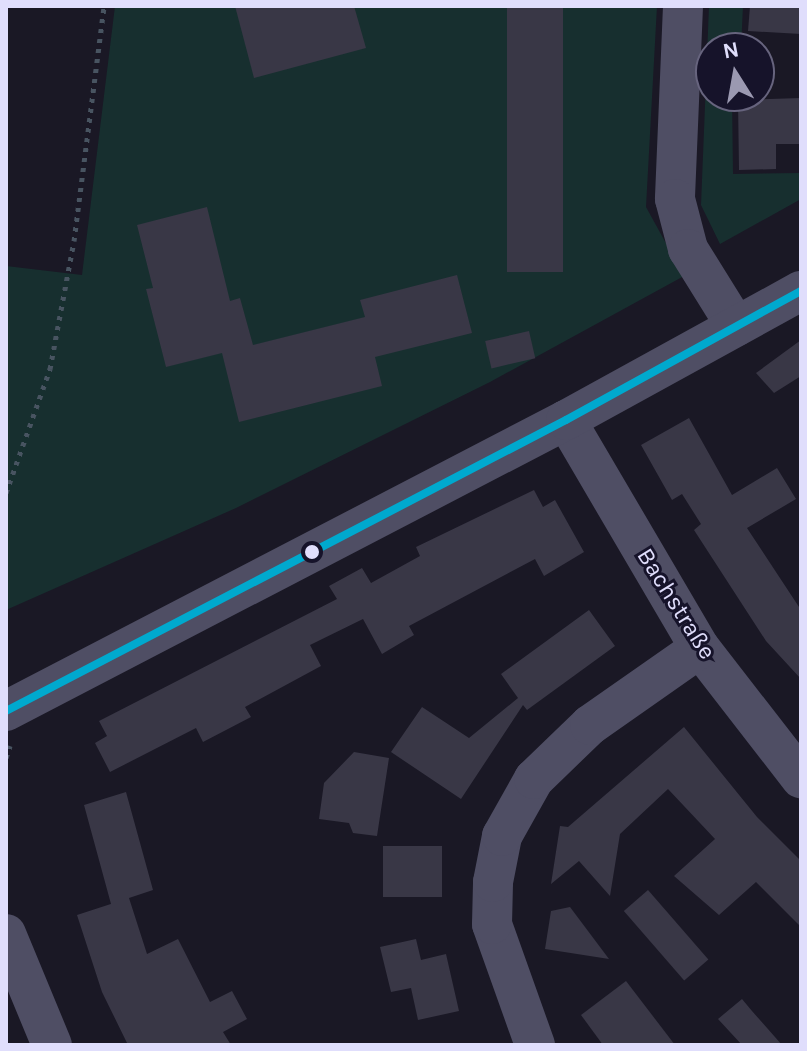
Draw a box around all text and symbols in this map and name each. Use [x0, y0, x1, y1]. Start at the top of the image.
north arrow [695, 32, 775, 112]
text: N [721, 36, 741, 65]
street label: Bachstraße [631, 543, 721, 665]
unlabelled marker [304, 544, 320, 560]

